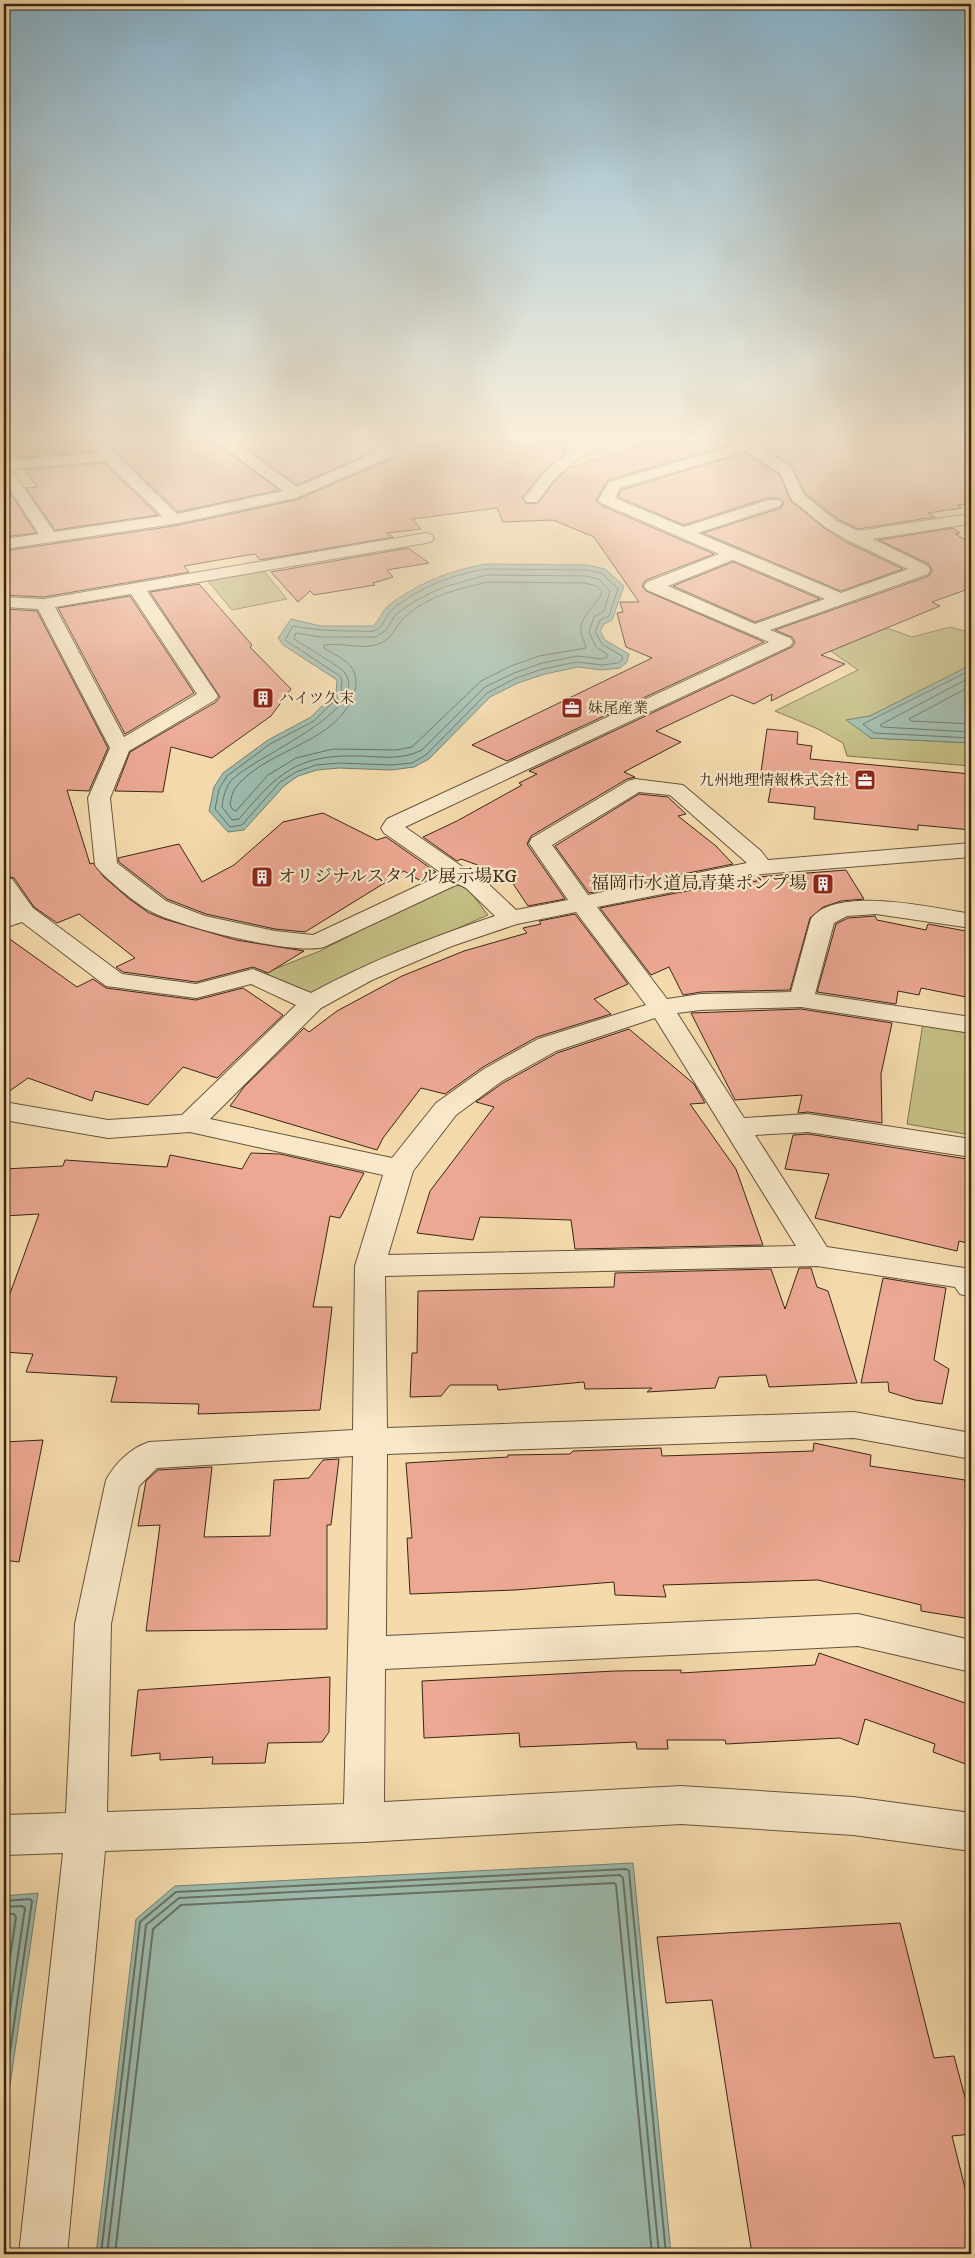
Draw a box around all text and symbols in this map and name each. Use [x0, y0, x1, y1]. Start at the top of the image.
building icon: ハイツ久末 [251, 686, 275, 710]
place label: ハイツ久末 [279, 689, 354, 708]
office icon: 妹尾産業 [560, 696, 584, 720]
place label: 妹尾産業 [588, 699, 648, 718]
office icon: 九州地理情報株式会社 [853, 768, 877, 792]
place label: 九州地理情報株式会社 [699, 771, 849, 790]
building icon: オリジナルスタイル展示場KG [250, 865, 274, 889]
place label: オリジナルスタイル展示場KG [278, 866, 517, 888]
building icon: 福岡市水道局青葉ポンプ場 [811, 872, 835, 896]
place label: 福岡市水道局青葉ポンプ場 [591, 873, 807, 895]

